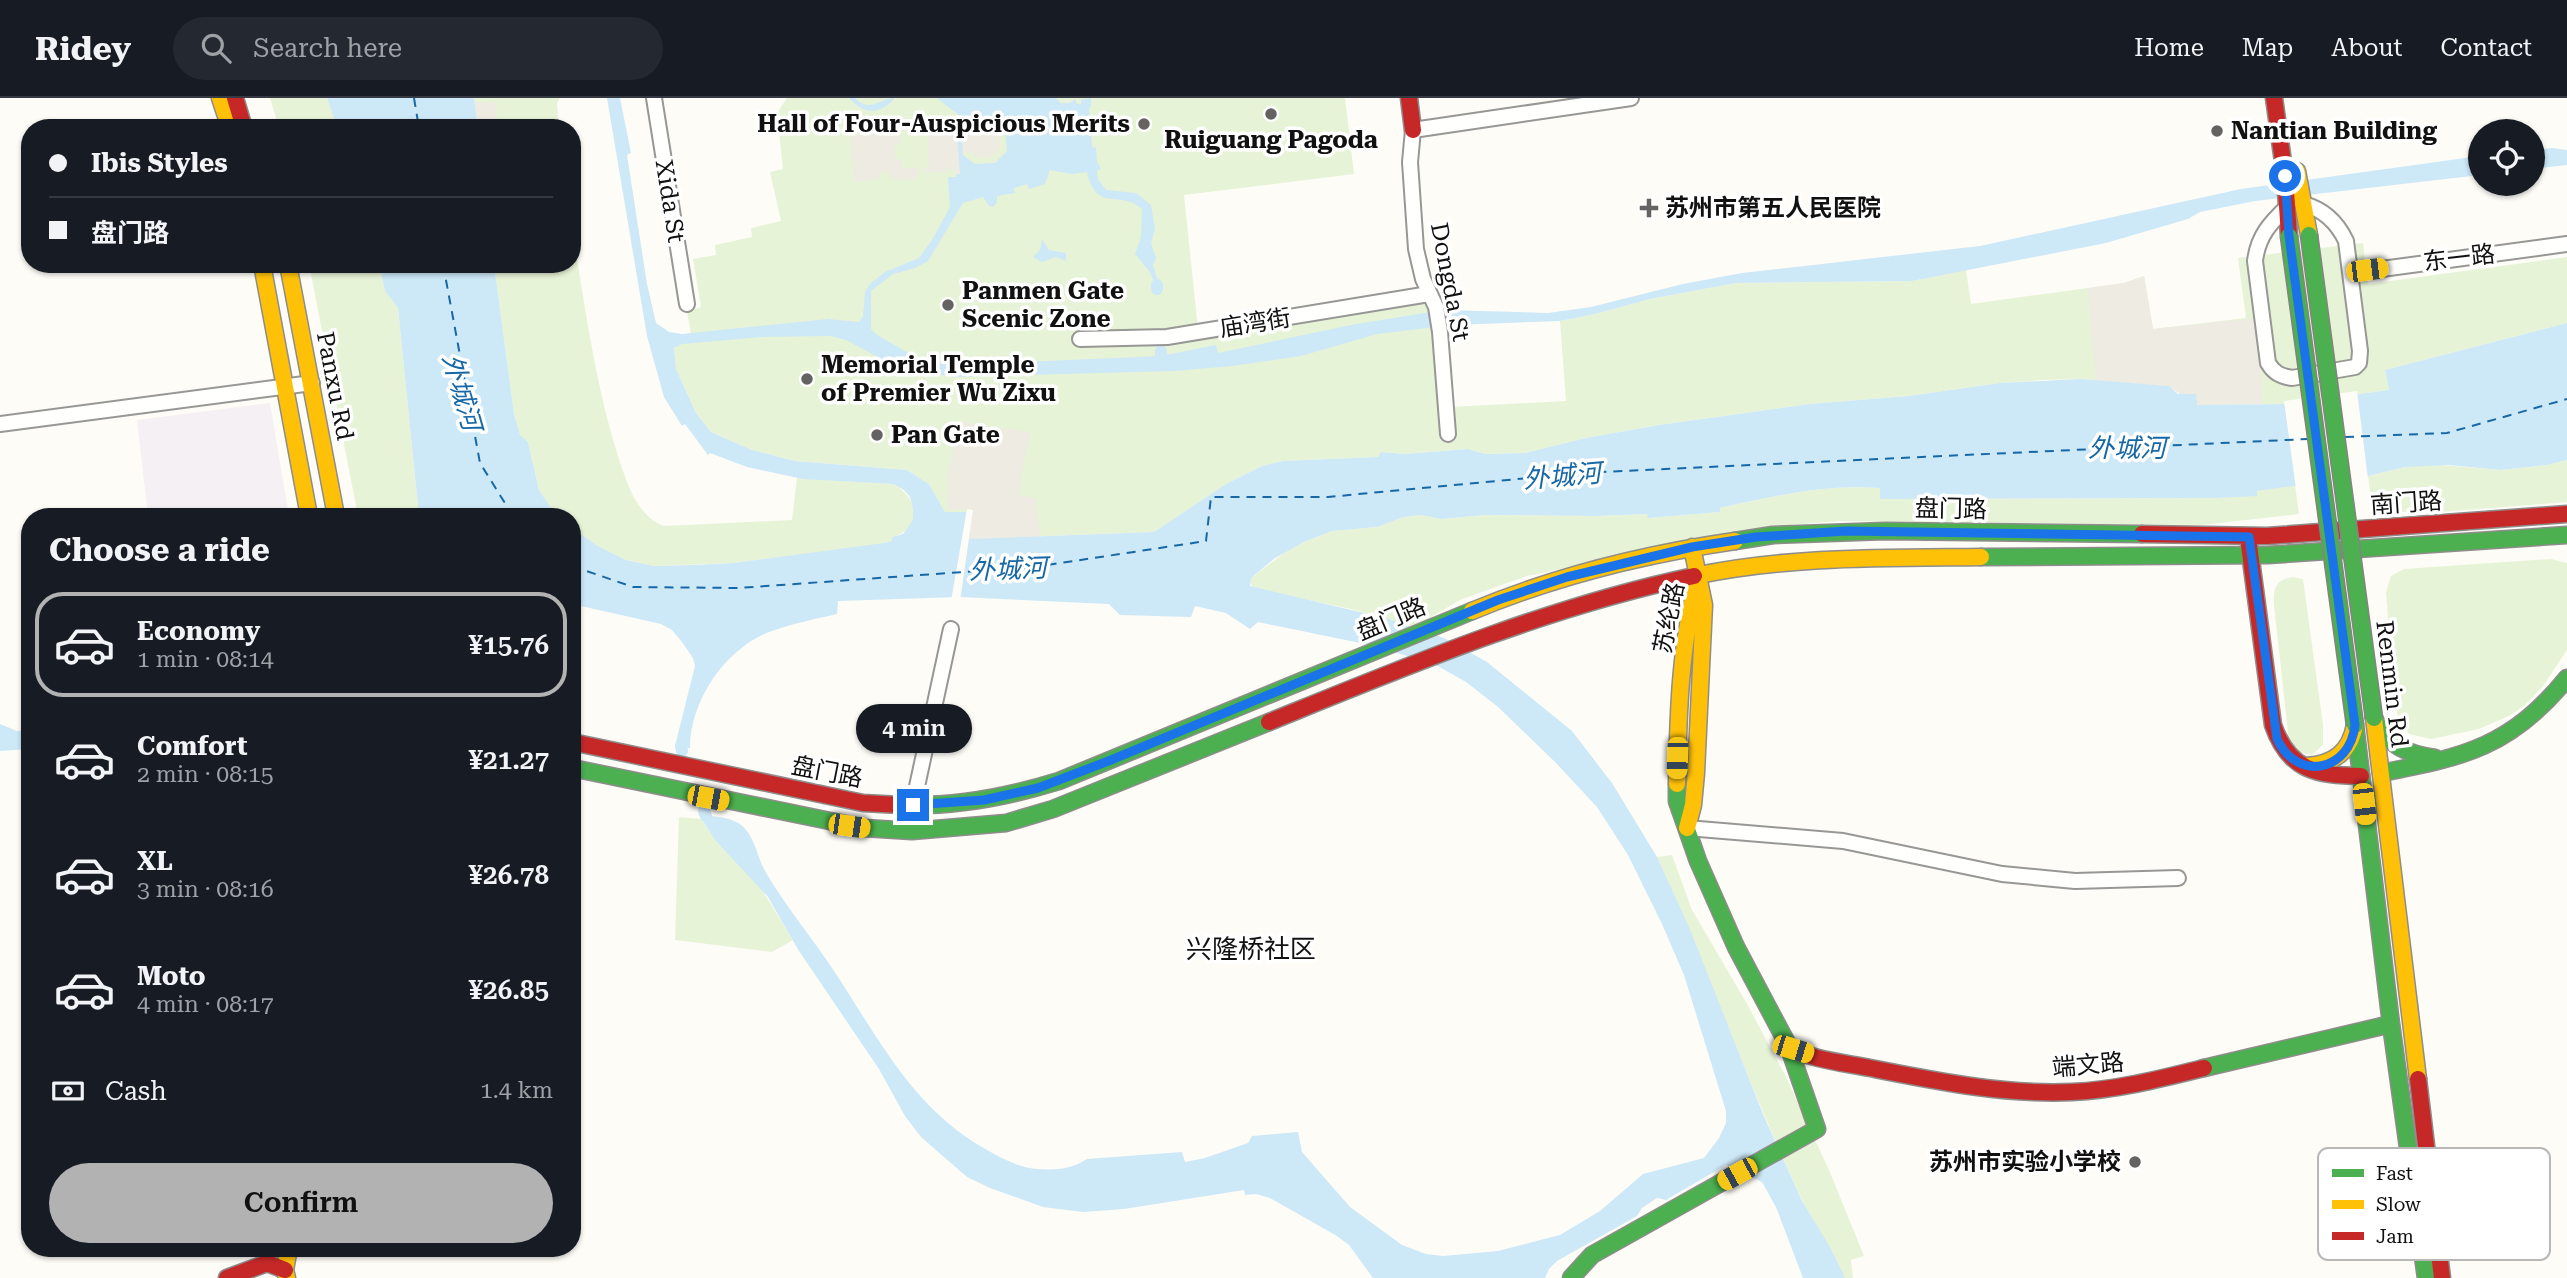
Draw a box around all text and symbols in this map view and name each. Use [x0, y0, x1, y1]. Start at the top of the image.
search box [173, 17, 663, 80]
text: Ridey [35, 29, 131, 68]
icon: search [197, 29, 235, 67]
text: Search here [253, 33, 402, 63]
text: Home [2134, 34, 2204, 62]
text: Map [2242, 34, 2293, 62]
text: About [2331, 34, 2402, 62]
text: Contact [2440, 34, 2532, 62]
marker: Ruiguang Pagoda [1263, 106, 1279, 122]
place label: Hall of Four-Auspicious Merits [757, 110, 1130, 138]
marker: Hall of Four-Auspicious Merits [1136, 116, 1152, 132]
place label: Nantian Building [2231, 117, 2437, 145]
map controls [2468, 119, 2545, 196]
button: locate [2468, 119, 2545, 196]
marker: Nantian Building [2209, 123, 2225, 139]
place label: Ruiguang Pagoda [1164, 126, 1378, 154]
text: Ibis Styles [91, 148, 228, 178]
street label: Xida St [650, 157, 690, 245]
route start [2269, 160, 2301, 192]
place label: 苏州市第五人民医院 [1665, 194, 1881, 222]
marker: 苏州市第五人民医院 [1639, 198, 1659, 218]
text: 盘门路 [91, 218, 169, 248]
street label: Dongda St [1425, 220, 1475, 344]
street label: 东一路 [2422, 240, 2496, 276]
car [2345, 257, 2390, 283]
place label: Panmen Gate Scenic Zone [962, 277, 1124, 333]
marker: Panmen Gate Scenic Zone [940, 297, 956, 313]
street label: 庙湾街 [1217, 304, 1293, 342]
street label: Panxu Rd [311, 329, 359, 443]
water label: 外城河 [437, 350, 489, 438]
place label: Memorial Temple of Premier Wu Zixu [821, 351, 1056, 407]
marker: Memorial Temple of Premier Wu Zixu [799, 371, 815, 387]
place label: Pan Gate [891, 421, 1000, 449]
marker: Pan Gate [869, 427, 885, 443]
water label: 外城河 [2088, 433, 2171, 463]
water label: 外城河 [1522, 457, 1607, 494]
street label: 南门路 [2369, 487, 2443, 519]
street label: 盘门路 [1915, 494, 1987, 524]
text: Choose a ride [49, 531, 270, 569]
water label: 外城河 [968, 552, 1052, 585]
street label: 苏纶路 [1648, 580, 1690, 656]
street label: 盘门路 [1352, 592, 1430, 646]
icon: car [53, 613, 116, 676]
text: Economy [137, 616, 260, 646]
street label: Renmin Rd [2370, 619, 2414, 749]
text: ¥15.76 [469, 630, 549, 660]
text: 1 min · 08:14 [137, 646, 274, 673]
callout: 4 min [855, 704, 971, 752]
text: 4 min [882, 715, 946, 742]
icon: car [53, 728, 116, 791]
text: Comfort [137, 731, 247, 761]
car [1666, 737, 1689, 779]
text: ¥21.27 [469, 745, 549, 775]
street label: 盘门路 [789, 751, 865, 793]
text: 2 min · 08:15 [137, 761, 274, 788]
car [2352, 782, 2377, 826]
car [686, 784, 731, 812]
route end [897, 789, 929, 821]
car [827, 813, 872, 839]
icon: car [53, 843, 116, 906]
text: XL [137, 846, 173, 876]
text: ¥26.78 [469, 860, 549, 890]
text: 3 min · 08:16 [137, 876, 274, 903]
district label: 兴隆桥社区 [1186, 934, 1316, 964]
icon: car [53, 958, 116, 1021]
text: Moto [137, 961, 206, 991]
text: ¥26.85 [469, 975, 549, 1005]
text: 4 min · 08:17 [137, 991, 274, 1018]
car [1770, 1033, 1817, 1065]
street label: 端文路 [2051, 1048, 2125, 1082]
icon: cash [49, 1072, 87, 1110]
text: Cash [105, 1076, 167, 1106]
text: 1.4 km [480, 1077, 553, 1104]
place label: 苏州市实验小学校 [1929, 1148, 2121, 1176]
legend [2318, 1148, 2550, 1260]
marker: 苏州市实验小学校 [2127, 1154, 2143, 1170]
car [1714, 1155, 1761, 1193]
text: Fast [2376, 1162, 2413, 1185]
button: Confirm [49, 1163, 553, 1243]
text: Slow [2376, 1193, 2421, 1216]
text: Jam [2376, 1225, 2414, 1248]

